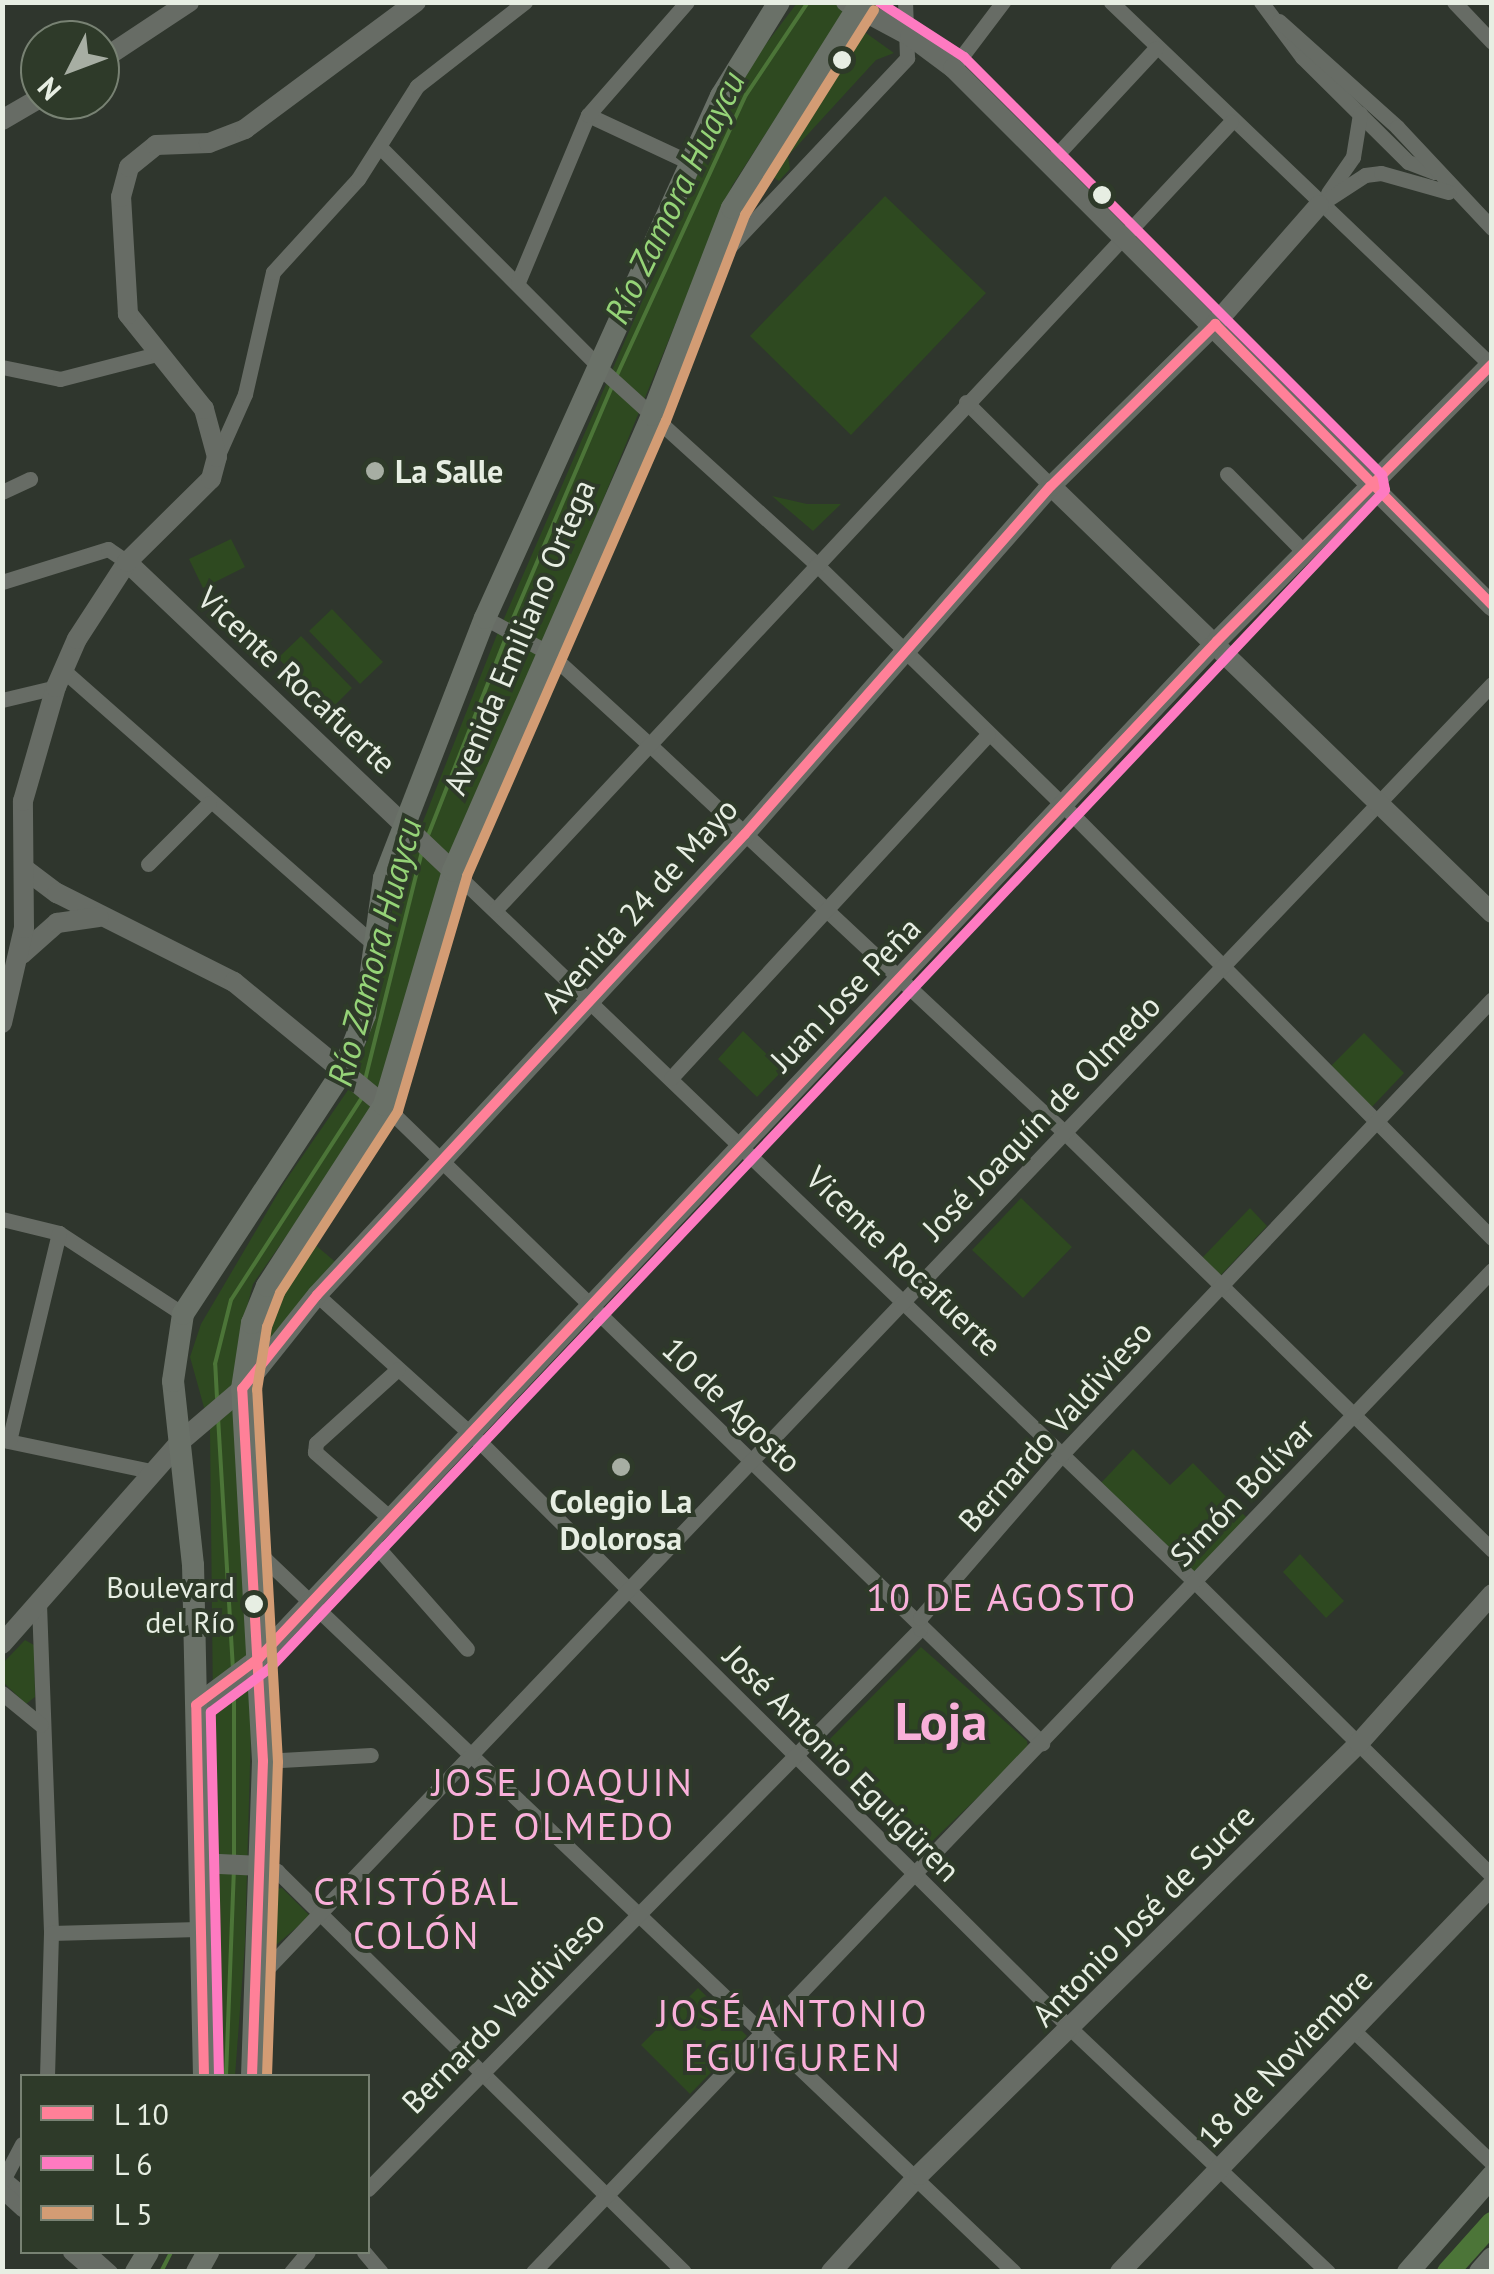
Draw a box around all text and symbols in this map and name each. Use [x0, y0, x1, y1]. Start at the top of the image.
north arrow [20, 20, 120, 120]
unlabelled marker [832, 50, 852, 70]
water label: Río Zamora Huaycu [595, 64, 753, 330]
text: N [29, 70, 69, 108]
unlabelled marker [1092, 185, 1112, 205]
place label: La Salle [395, 452, 503, 490]
marker: La Salle [364, 460, 386, 482]
street label: Avenida Emiliano Ortega [435, 474, 603, 800]
street label: Vicente Rocafuerte [190, 578, 404, 782]
street label: Avenida 24 de Mayo [533, 790, 745, 1020]
water label: Río Zamora Huaycu [318, 813, 430, 1091]
street label: Juan Jose Peña [762, 909, 928, 1079]
street label: José Joaquín de Olmedo [914, 986, 1168, 1248]
street label: Vicente Rocafuerte [798, 1158, 1010, 1364]
street label: Bernardo Valdivieso [950, 1312, 1160, 1540]
street label: 10 de Agosto [654, 1329, 810, 1481]
street label: Simón Bolívar [1162, 1410, 1322, 1574]
marker: Colegio La Dolorosa [610, 1456, 632, 1478]
place label: Colegio La Dolorosa [550, 1483, 692, 1558]
place label: Boulevard del Río [106, 1569, 235, 1640]
district label: 10 DE AGOSTO [866, 1574, 1138, 1620]
marker: Boulevard del Río [244, 1594, 264, 1614]
street label: José Antonio Eguigüren [715, 1636, 969, 1890]
district label: Loja [895, 1690, 987, 1752]
district label: JOSE JOAQUIN DE OLMEDO [432, 1759, 694, 1848]
street label: Antonio José de Sucre [1024, 1796, 1262, 2034]
district label: CRISTÓBAL COLÓN [313, 1868, 521, 1958]
street label: Bernardo Valdivieso [393, 1902, 613, 2122]
street label: 18 de Noviembre [1190, 1960, 1380, 2156]
district label: JOSÉ ANTONIO EGUIGUREN [656, 1990, 930, 2080]
legend [20, 2074, 370, 2254]
text: L 10 [114, 2094, 169, 2133]
text: L 6 [114, 2144, 153, 2183]
text: L 5 [114, 2194, 153, 2233]

